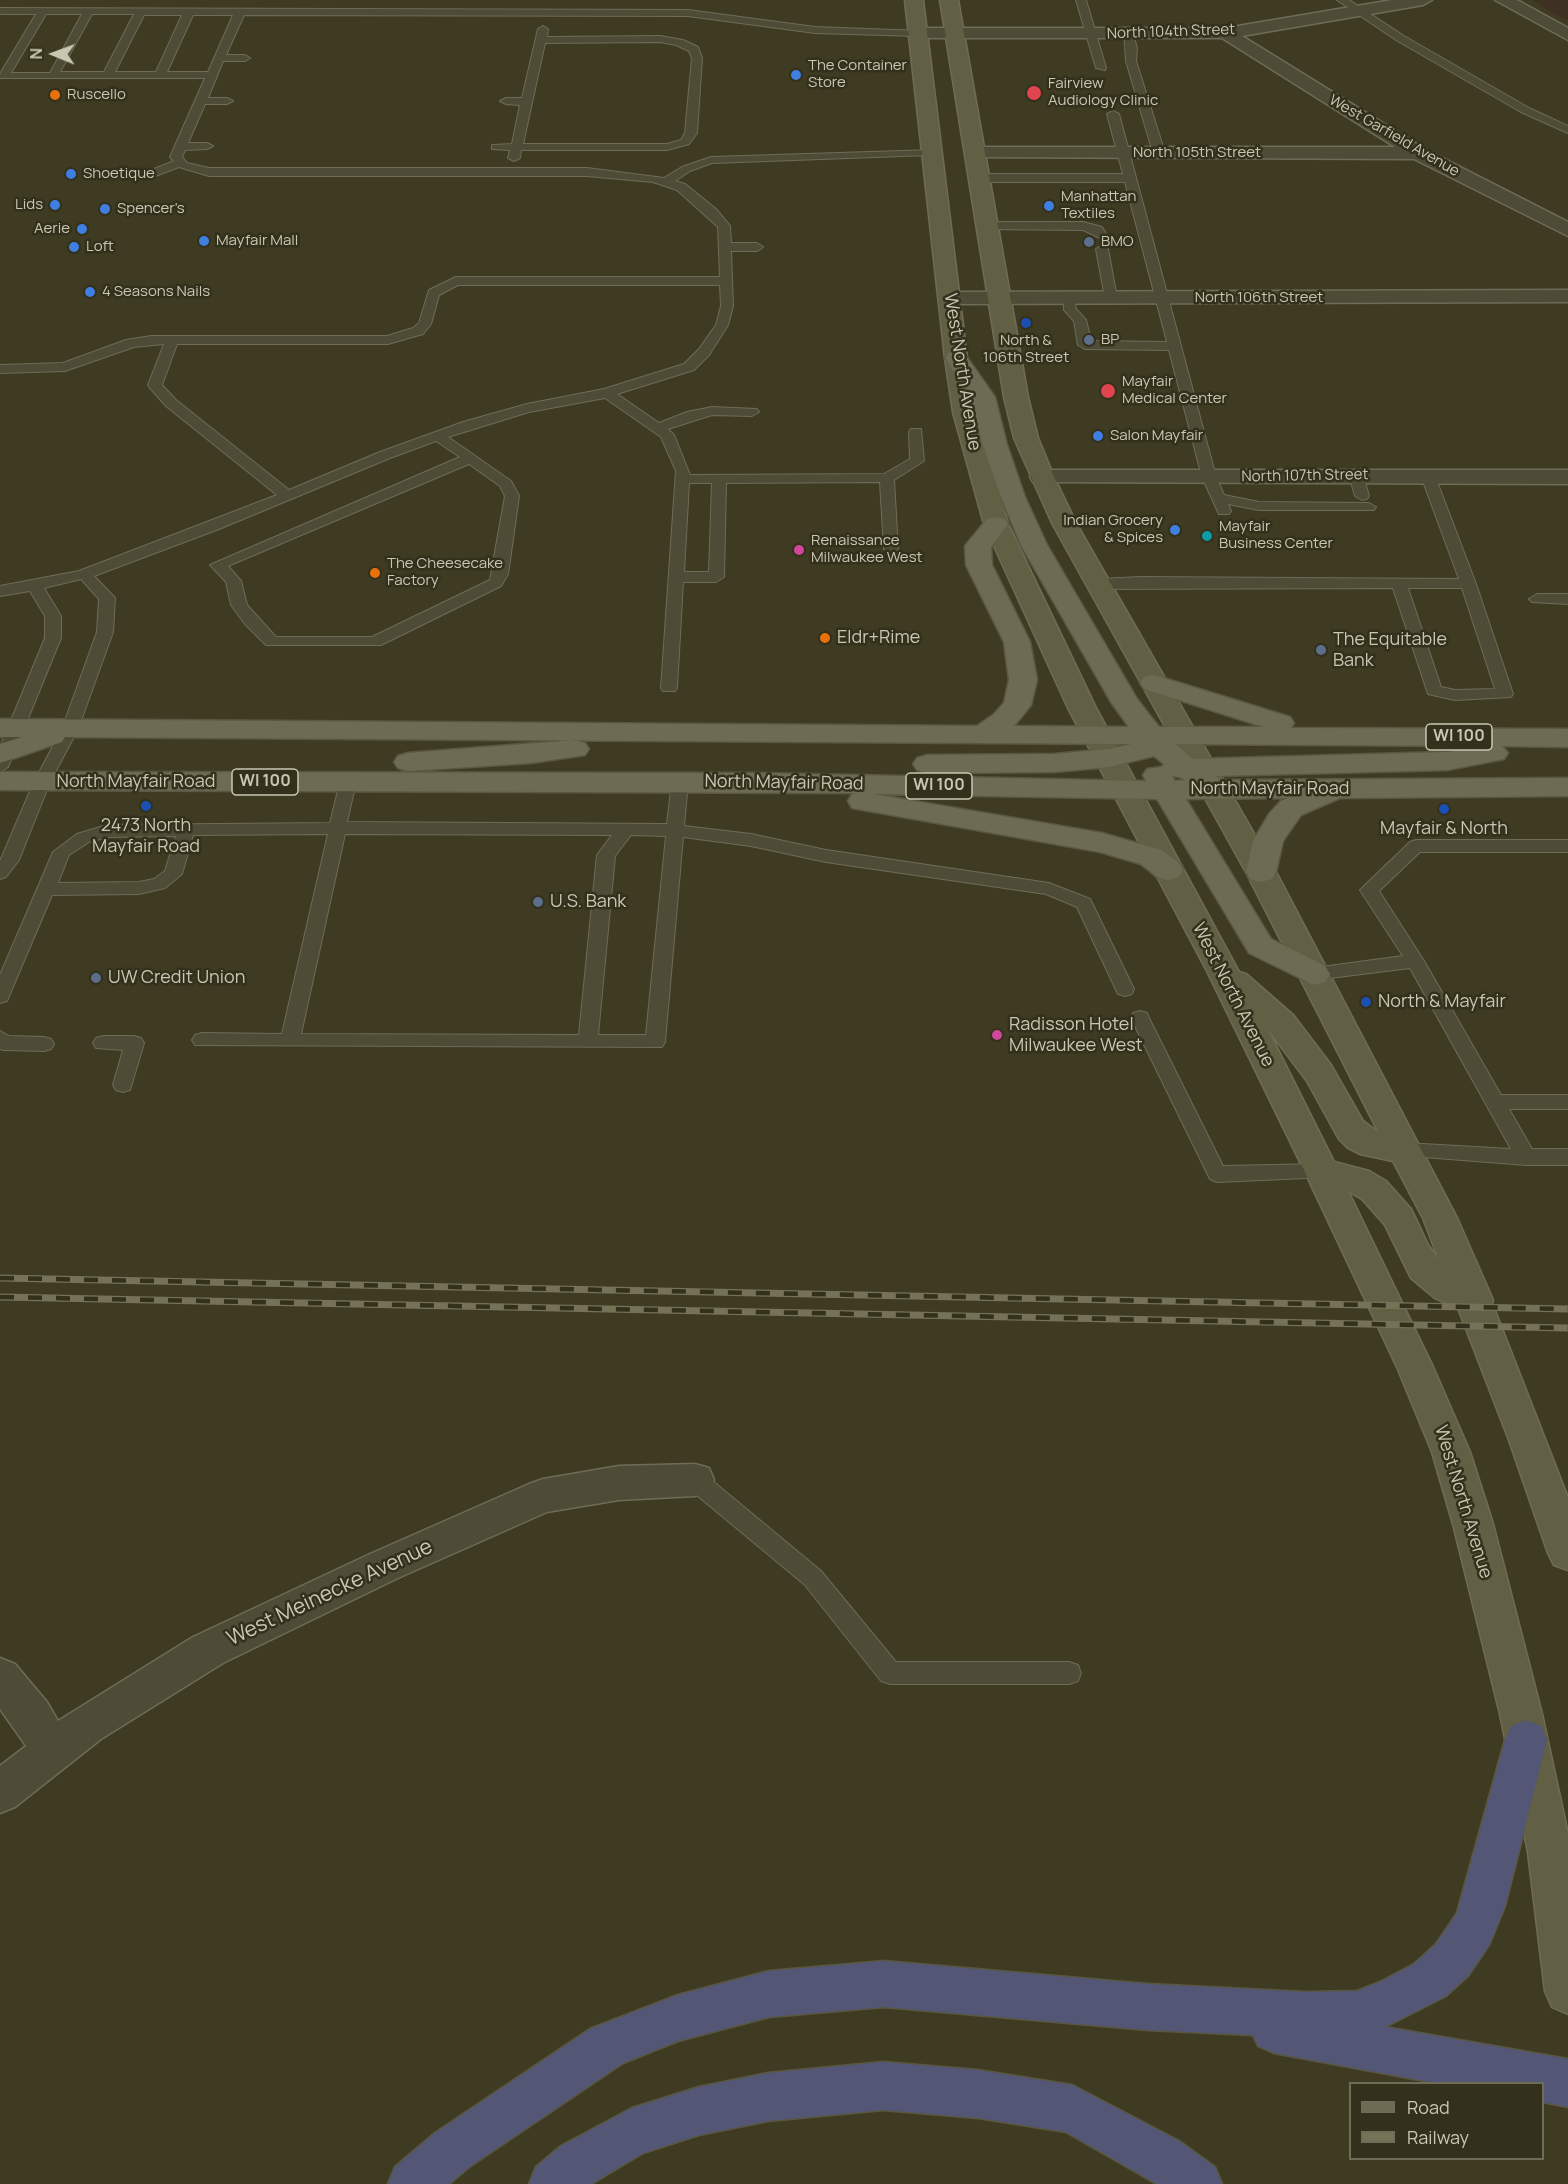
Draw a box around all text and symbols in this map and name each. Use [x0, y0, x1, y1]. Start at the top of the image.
street label: North 104th Street [1107, 21, 1235, 43]
north arrow [24, 24, 84, 84]
text: N [25, 48, 47, 60]
place label: The Container Store [808, 57, 907, 92]
marker: The Container Store [789, 68, 803, 82]
place label: Fairview Audiology Clinic [1048, 75, 1158, 110]
marker: Fairview Audiology Clinic [1025, 84, 1043, 102]
place label: Ruscello [67, 86, 126, 104]
marker: Ruscello [48, 88, 62, 102]
street label: West Garfield Avenue [1326, 91, 1462, 181]
street label: North 105th Street [1133, 144, 1261, 162]
place label: Shoetique [83, 165, 155, 183]
marker: Shoetique [64, 167, 78, 181]
place label: Manhattan Textiles [1061, 188, 1136, 223]
place label: Lids [15, 196, 43, 214]
marker: Lids [48, 198, 62, 212]
marker: Manhattan Textiles [1042, 199, 1056, 213]
place label: Spencer's [117, 200, 185, 218]
marker: Spencer's [98, 202, 112, 216]
place label: Aerie [34, 220, 70, 238]
marker: Aerie [75, 222, 89, 236]
place label: Mayfair Mall [216, 232, 298, 250]
place label: BMO [1101, 233, 1134, 251]
marker: Mayfair Mall [197, 234, 211, 248]
marker: BMO [1082, 235, 1096, 249]
place label: Loft [86, 238, 114, 256]
marker: Loft [67, 240, 81, 254]
place label: 4 Seasons Nails [102, 283, 210, 301]
marker: 4 Seasons Nails [83, 285, 97, 299]
street label: North 106th Street [1195, 289, 1323, 307]
street label: West North Avenue [939, 292, 985, 452]
marker: North & 106th Street [1019, 316, 1033, 330]
place label: BP [1101, 331, 1119, 349]
place label: North & 106th Street [983, 332, 1069, 367]
marker: BP [1082, 333, 1096, 347]
place label: Mayfair Medical Center [1122, 373, 1227, 408]
marker: Mayfair Medical Center [1099, 382, 1117, 400]
place label: Salon Mayfair [1110, 427, 1203, 445]
marker: Salon Mayfair [1091, 429, 1105, 443]
street label: North 107th Street [1241, 466, 1369, 486]
place label: Indian Grocery & Spices [1063, 512, 1163, 547]
place label: Mayfair Business Center [1219, 518, 1333, 553]
marker: Indian Grocery & Spices [1168, 523, 1182, 537]
marker: Mayfair Business Center [1200, 529, 1214, 543]
place label: Renaissance Milwaukee West [811, 532, 923, 567]
marker: Renaissance Milwaukee West [792, 543, 806, 557]
place label: The Cheesecake Factory [387, 555, 503, 590]
marker: The Cheesecake Factory [368, 566, 382, 580]
place label: Eldr+Rime [837, 627, 920, 649]
place label: The Equitable Bank [1333, 629, 1447, 672]
marker: Eldr+Rime [818, 631, 832, 645]
marker: The Equitable Bank [1314, 643, 1328, 657]
road number: WI 100 [1426, 724, 1492, 750]
road number: WI 100 [232, 769, 298, 795]
street label: North Mayfair Road [57, 771, 215, 793]
street label: North Mayfair Road [704, 771, 864, 795]
road number: WI 100 [906, 773, 972, 799]
street label: North Mayfair Road [1191, 778, 1349, 800]
marker: 2473 North Mayfair Road [139, 799, 153, 813]
marker: Mayfair & North [1437, 802, 1451, 816]
place label: 2473 North Mayfair Road [92, 815, 200, 858]
place label: Mayfair & North [1380, 818, 1508, 840]
place label: U.S. Bank [550, 891, 626, 913]
marker: U.S. Bank [531, 895, 545, 909]
street label: West North Avenue [1187, 919, 1279, 1071]
place label: UW Credit Union [108, 967, 245, 989]
marker: UW Credit Union [89, 971, 103, 985]
place label: North & Mayfair [1378, 991, 1506, 1013]
marker: North & Mayfair [1359, 995, 1373, 1009]
place label: Radisson Hotel Milwaukee West [1009, 1014, 1143, 1056]
marker: Radisson Hotel Milwaukee West [990, 1028, 1004, 1042]
street label: West North Avenue [1429, 1423, 1497, 1581]
street label: West Meinecke Avenue [223, 1534, 437, 1652]
legend [1349, 2082, 1544, 2160]
text: Road [1407, 2095, 1450, 2119]
text: Railway [1407, 2125, 1469, 2149]

